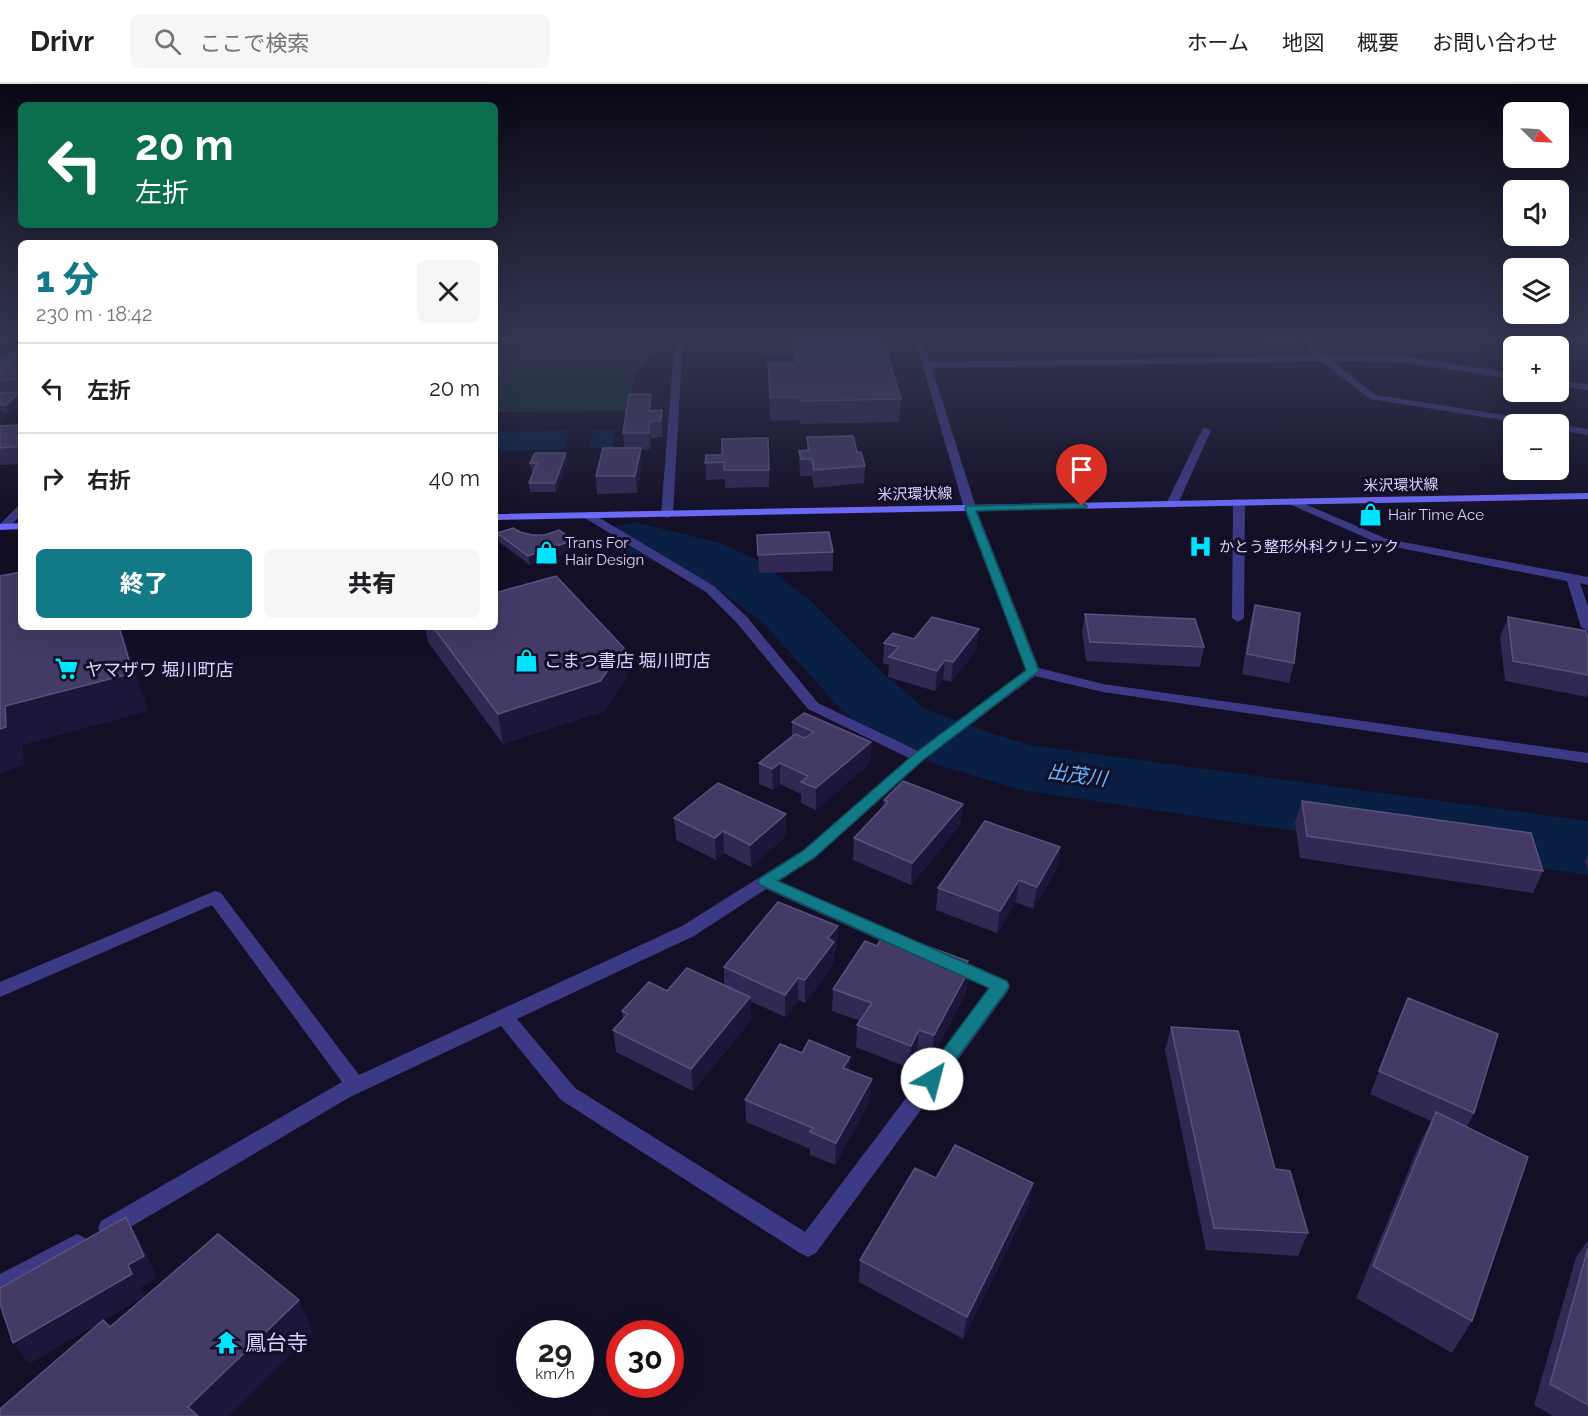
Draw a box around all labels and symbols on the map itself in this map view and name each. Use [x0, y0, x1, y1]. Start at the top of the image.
north arrow [1503, 102, 1569, 168]
pin [1056, 444, 1107, 506]
street label: 米沢環状線 [1363, 475, 1439, 495]
street label: 米沢環状線 [877, 484, 953, 504]
shop icon: Hair Time Ace [1357, 502, 1383, 528]
place label: Hair Time Ace [1388, 506, 1484, 524]
place label: Trans For Hair Design [565, 534, 644, 569]
hospital icon: かとう整形外科クリニック [1188, 534, 1214, 560]
place label: かとう整形外科クリニック [1219, 538, 1399, 556]
shop icon: Trans For Hair Design [534, 539, 560, 565]
shop icon: こまつ書店 堀川町店 [513, 647, 539, 673]
place label: こまつ書店 堀川町店 [544, 650, 711, 671]
supermarket icon: ヤマザワ 堀川町店 [54, 656, 80, 682]
place label: ヤマザワ 堀川町店 [85, 659, 234, 680]
water label: 出茂川 [1046, 759, 1110, 791]
position arrow [900, 1047, 964, 1111]
speed limit sign: 30 [606, 1320, 684, 1398]
temple icon: 鳳台寺 [214, 1329, 240, 1355]
place label: 鳳台寺 [245, 1330, 308, 1355]

